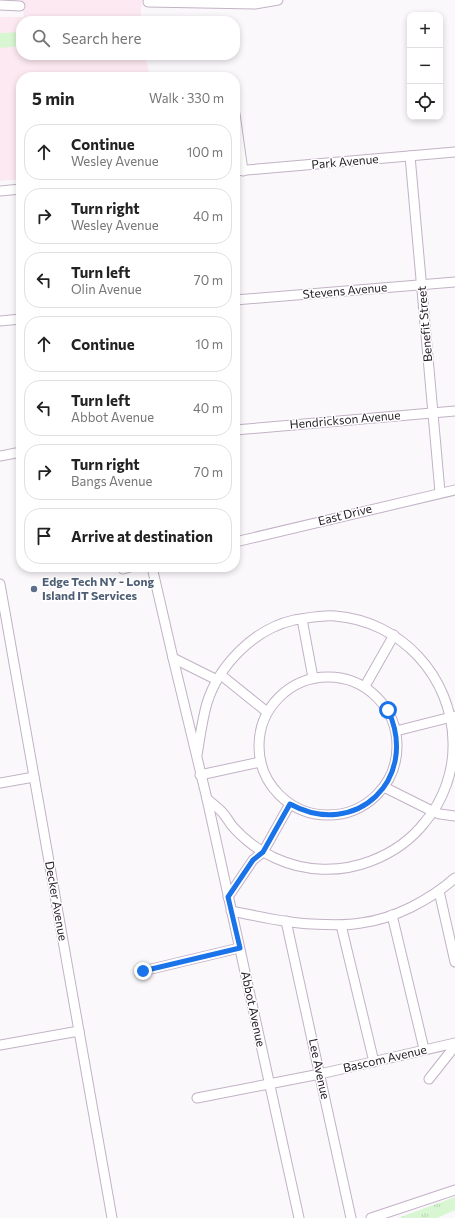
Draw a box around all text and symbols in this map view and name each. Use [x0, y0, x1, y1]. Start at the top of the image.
map controls [407, 12, 443, 120]
button: + [407, 12, 443, 48]
search box [16, 16, 240, 60]
icon: search [30, 27, 52, 49]
text: Search here [62, 29, 141, 47]
button: − [407, 48, 443, 84]
button: locate [407, 84, 443, 120]
text: 5 min [32, 88, 75, 109]
text: Walk · 330 m [149, 90, 224, 106]
text: Continue [71, 135, 135, 153]
icon: ahead [33, 141, 55, 163]
text: 100 m [187, 144, 223, 160]
street label: Park Avenue [311, 151, 379, 171]
text: Wesley Avenue [71, 153, 159, 169]
text: Turn right [71, 199, 140, 217]
icon: right [33, 205, 55, 227]
text: 40 m [193, 208, 223, 224]
text: Wesley Avenue [71, 217, 159, 233]
text: Turn left [71, 263, 130, 281]
icon: left [33, 269, 55, 291]
text: 70 m [194, 272, 223, 288]
street label: Stevens Avenue [302, 279, 388, 301]
text: Olin Avenue [71, 281, 142, 297]
street label: Benefit Street [414, 285, 434, 363]
icon: ahead [33, 333, 55, 355]
text: Continue [71, 335, 135, 353]
text: 10 m [195, 336, 223, 352]
text: Turn left [71, 391, 130, 409]
icon: left [33, 397, 55, 419]
text: 40 m [193, 400, 223, 416]
street label: Hendrickson Avenue [289, 407, 401, 431]
text: Abbot Avenue [71, 409, 154, 425]
text: Turn right [71, 455, 140, 473]
icon: right [33, 461, 55, 483]
text: 70 m [194, 464, 223, 480]
text: Bangs Avenue [71, 473, 152, 489]
street label: East Drive [316, 501, 373, 527]
icon: arrive [33, 525, 55, 547]
text: Arrive at destination [71, 527, 213, 545]
place label: Edge Tech NY - Long Island IT Services [42, 574, 154, 602]
marker: Edge Tech NY - Long Island IT Services [29, 584, 39, 594]
route start [379, 701, 397, 719]
street label: Decker Avenue [43, 860, 71, 942]
route end [134, 962, 152, 980]
street label: Abbot Avenue [239, 970, 269, 1048]
street label: Lee Avenue [307, 1037, 333, 1100]
street label: Bascom Avenue [342, 1042, 428, 1074]

